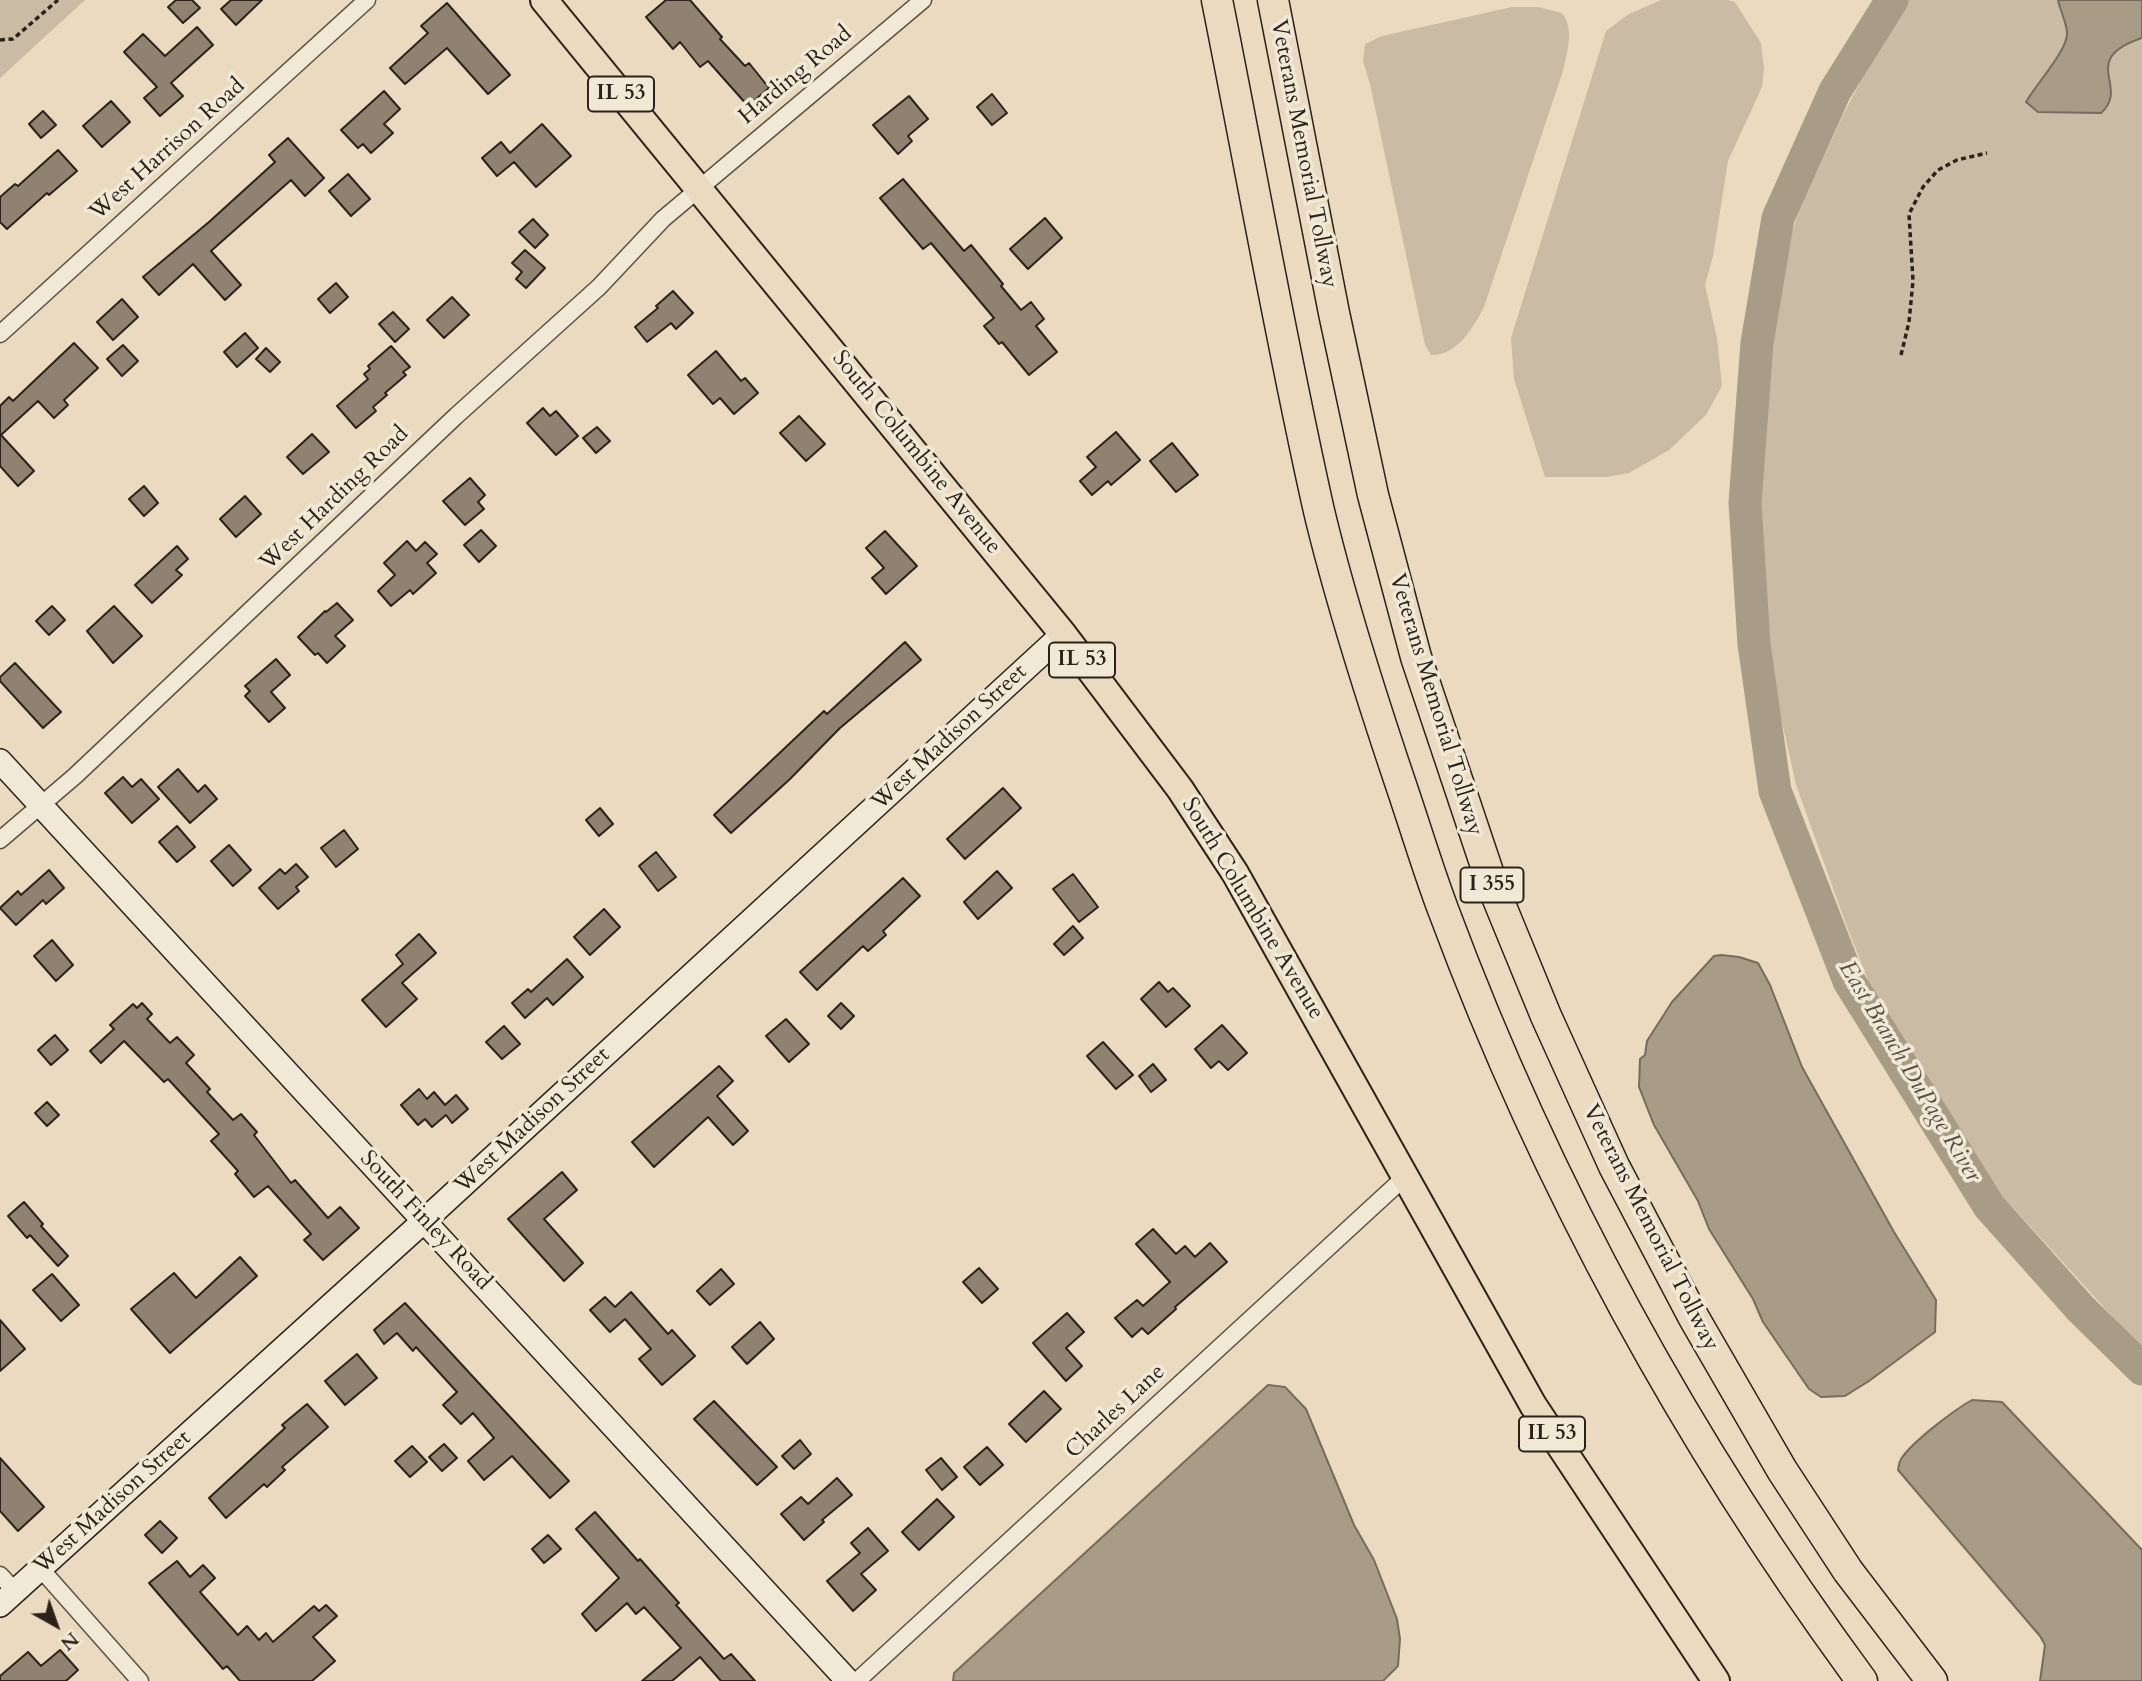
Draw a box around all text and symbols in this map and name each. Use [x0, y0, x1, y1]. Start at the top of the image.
street label: Veterans Memorial Tollway [1263, 18, 1343, 290]
street label: Harding Road [734, 21, 858, 131]
street label: West Harrison Road [85, 73, 251, 227]
road number: IL 53 [588, 76, 654, 112]
street label: South Columbine Avenue [825, 346, 1007, 560]
street label: West Harding Road [255, 421, 415, 577]
street label: Veterans Memorial Tollway [1382, 571, 1488, 839]
road number: IL 53 [1049, 642, 1115, 678]
street label: West Madison Street [867, 659, 1033, 817]
street label: South Columbine Avenue [1175, 793, 1329, 1025]
road number: I 355 [1460, 868, 1524, 903]
water label: East Branch DuPage River [1831, 956, 1987, 1188]
street label: West Madison Street [450, 1042, 616, 1200]
street label: Veterans Memorial Tollway [1576, 1100, 1724, 1356]
street label: South Finley Road [353, 1146, 497, 1296]
street label: Charles Lane [1060, 1359, 1172, 1465]
road number: IL 53 [1519, 1416, 1585, 1452]
street label: West Madison Street [29, 1425, 197, 1581]
north arrow [21, 1590, 91, 1660]
text: N [55, 1626, 84, 1656]

